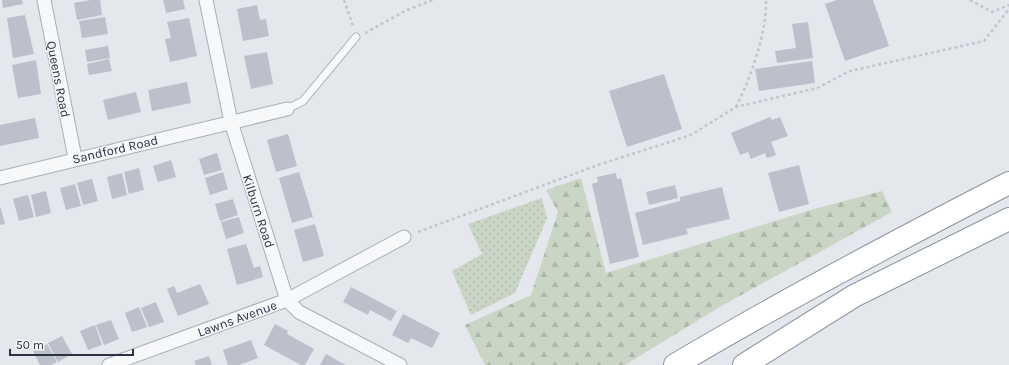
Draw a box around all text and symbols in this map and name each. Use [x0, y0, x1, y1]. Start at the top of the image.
street label: Queens Road [44, 40, 73, 119]
street label: Sandford Road [71, 132, 159, 167]
street label: Kilburn Road [240, 172, 277, 250]
street label: Lawns Avenue [196, 297, 279, 340]
scale bar [10, 331, 133, 357]
text: 50 m [16, 338, 44, 352]

